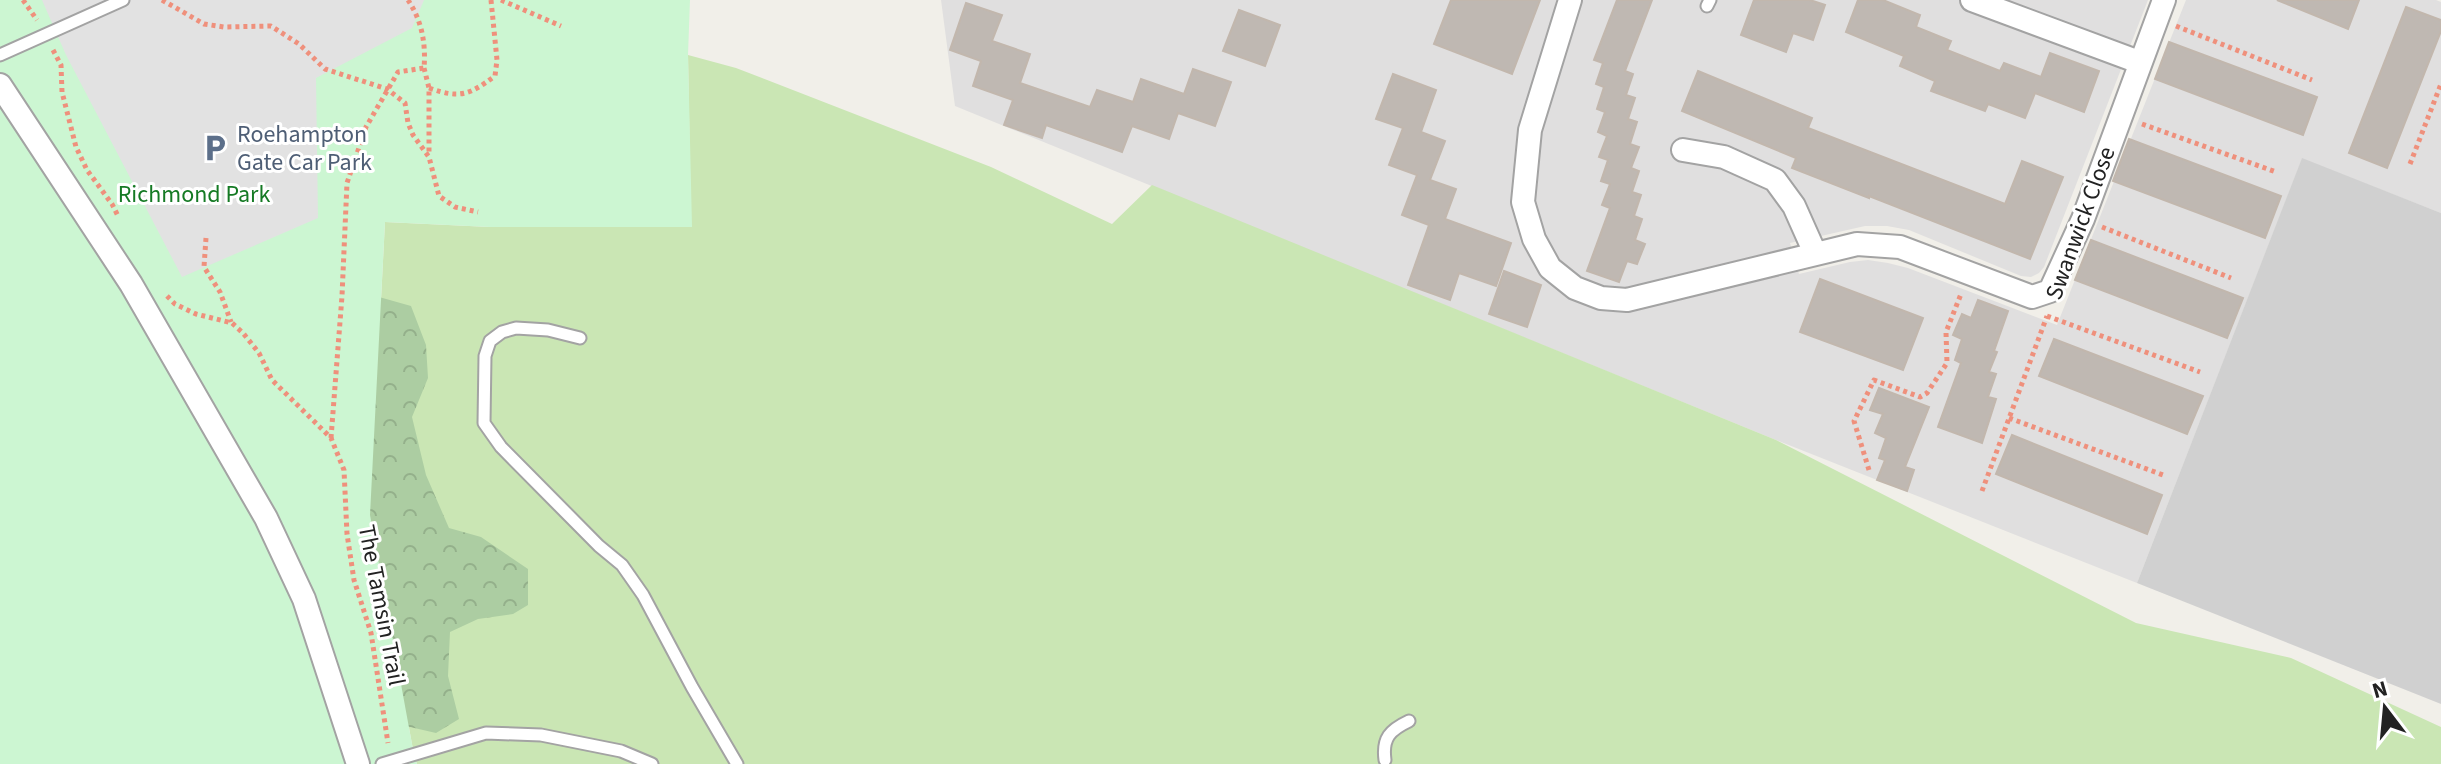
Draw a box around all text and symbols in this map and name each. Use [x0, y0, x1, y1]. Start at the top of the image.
place label: Roehampton Gate Car Park [237, 117, 372, 180]
parking icon: Roehampton Gate Car Park [200, 133, 230, 163]
street label: Swanwick Close [2037, 142, 2124, 305]
park label: Richmond Park [118, 177, 270, 212]
street label: The Tamsin Trail [349, 522, 414, 689]
north arrow [2345, 668, 2425, 748]
text: N [2368, 672, 2391, 707]

